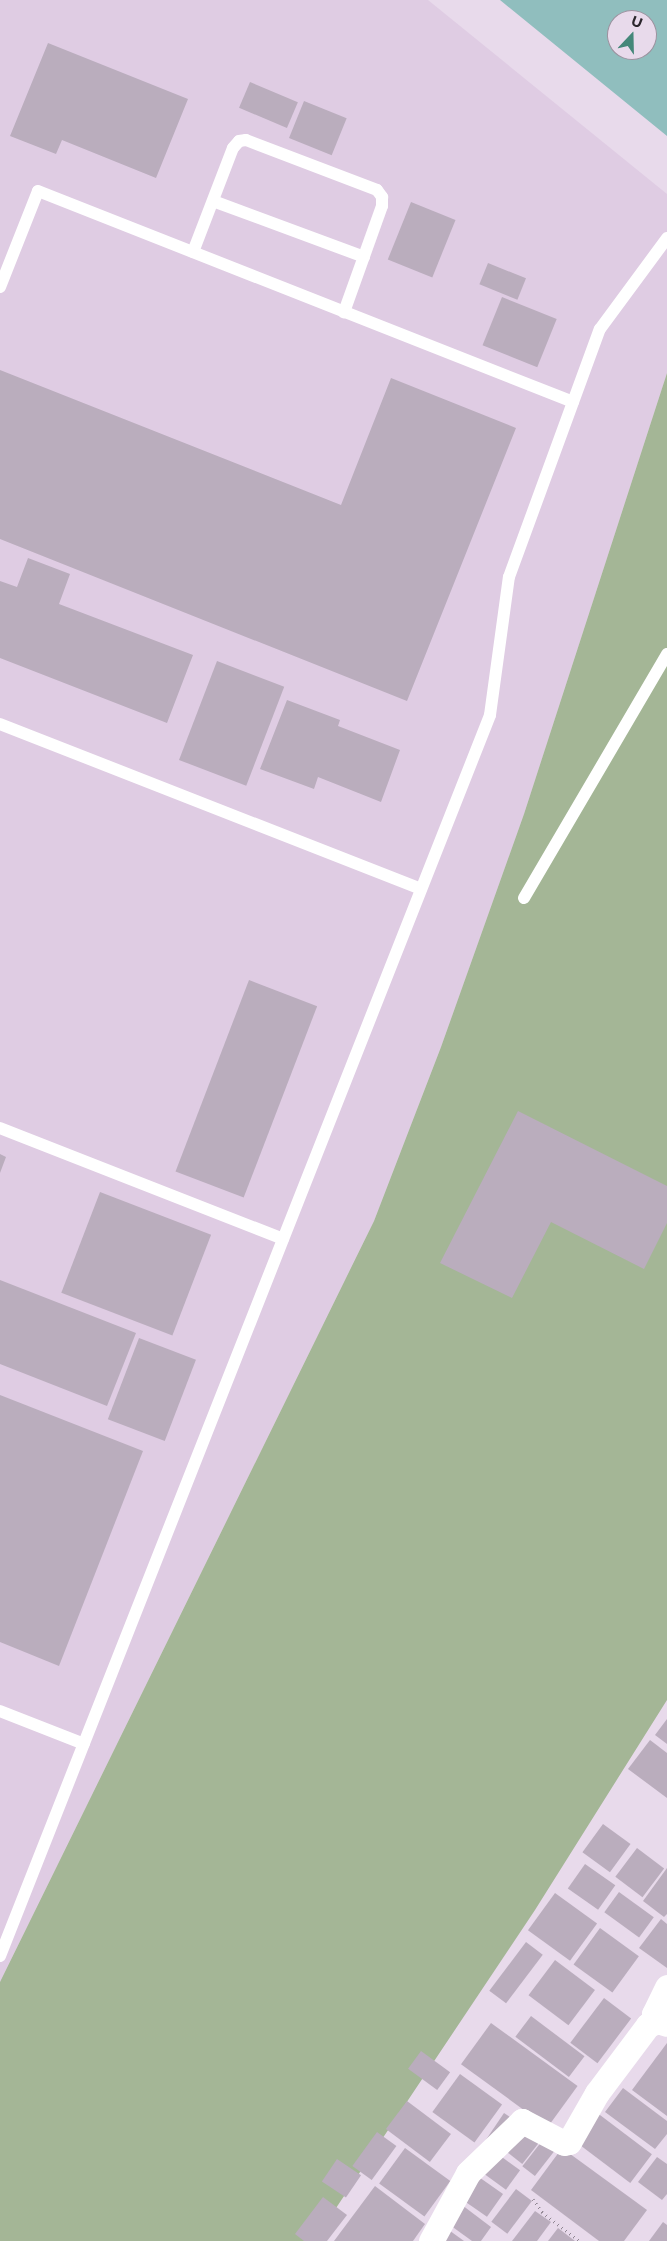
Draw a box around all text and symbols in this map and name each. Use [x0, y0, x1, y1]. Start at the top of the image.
north arrow [607, 10, 657, 60]
text: U [629, 12, 645, 32]

